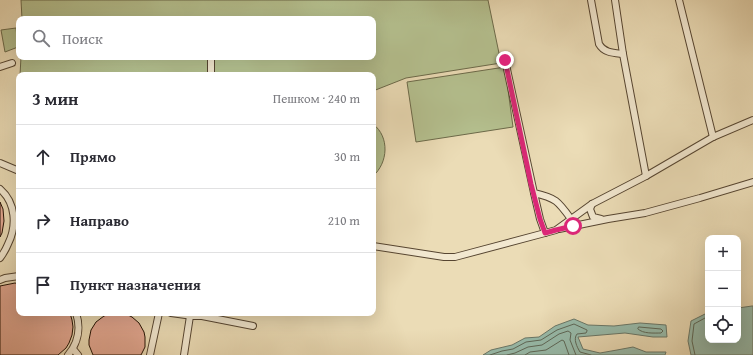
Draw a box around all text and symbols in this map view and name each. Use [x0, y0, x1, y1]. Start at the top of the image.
search box [16, 16, 376, 60]
icon: search [30, 27, 52, 49]
text: Поиск [62, 28, 103, 49]
route end [496, 51, 514, 69]
text: 3 мин [32, 86, 78, 111]
text: Пешком · 240 m [273, 89, 360, 108]
icon: ahead [32, 146, 54, 168]
text: Прямо [70, 146, 116, 167]
text: 30 m [334, 147, 360, 166]
icon: right [32, 210, 54, 232]
text: Направо [70, 210, 129, 231]
text: 210 m [328, 211, 360, 230]
route start [564, 217, 582, 235]
map controls [705, 235, 741, 343]
button: + [705, 235, 741, 271]
button: − [705, 271, 741, 307]
icon: arrive [32, 274, 54, 296]
text: Пункт назначения [70, 274, 201, 295]
button: locate [705, 307, 741, 343]

